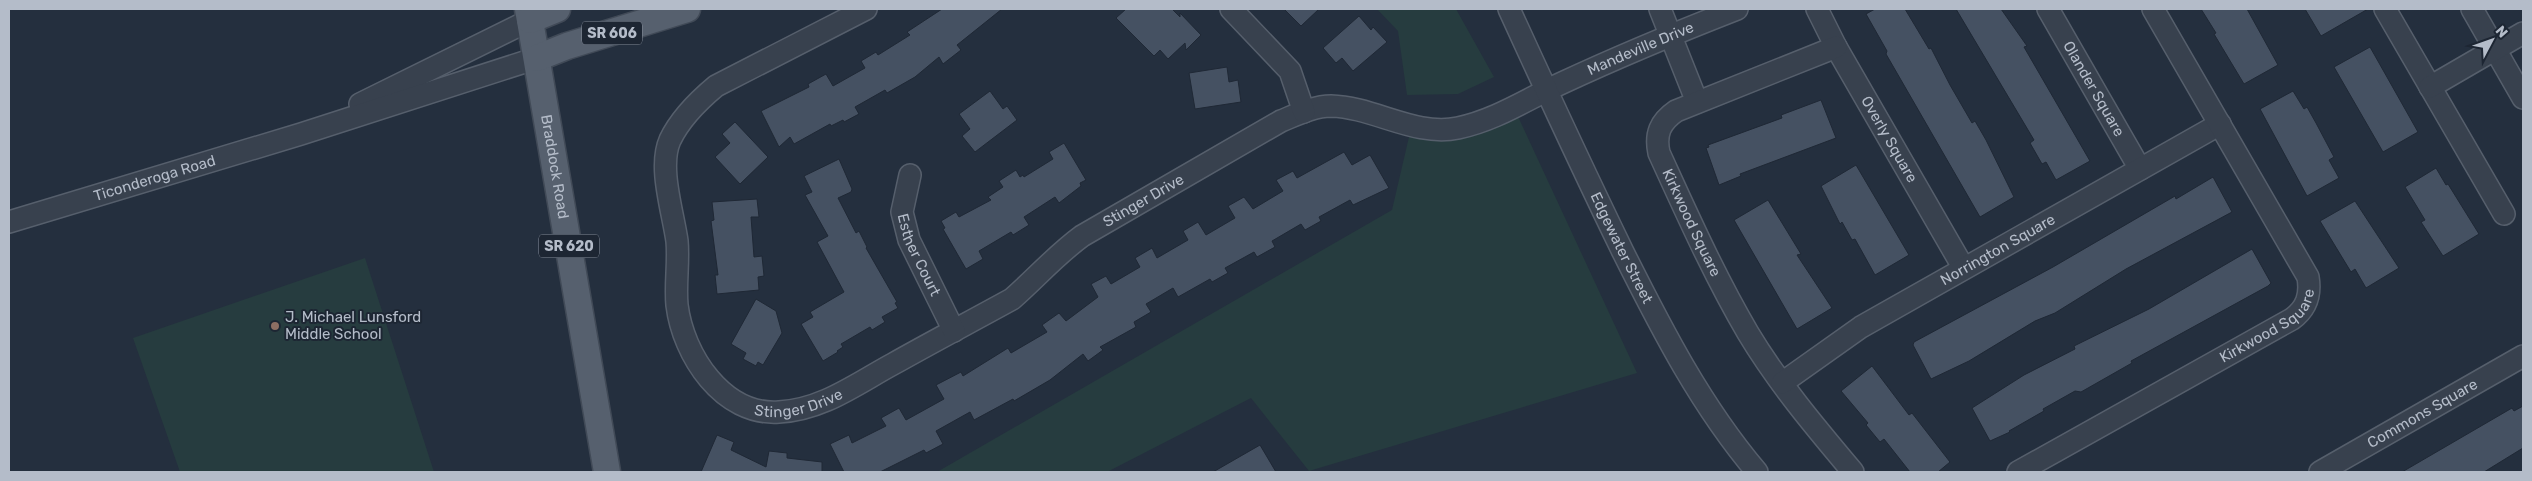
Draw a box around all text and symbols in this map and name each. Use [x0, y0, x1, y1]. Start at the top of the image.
north arrow [2467, 15, 2517, 65]
street label: Mandeville Drive [1585, 18, 1696, 79]
road number: SR 606 [582, 22, 642, 44]
text: N [2492, 22, 2511, 41]
street label: Olander Square [2059, 38, 2128, 140]
street label: Overly Square [1857, 93, 1921, 186]
street label: Braddock Road [537, 113, 573, 220]
street label: Ticonderoga Road [91, 151, 218, 205]
street label: Kirkwood Square [1658, 166, 1725, 280]
street label: Stinger Drive [1100, 170, 1187, 231]
street label: Edgewater Street [1587, 189, 1657, 307]
street label: Norrington Square [1937, 210, 2058, 289]
street label: Esther Court [894, 212, 944, 299]
road number: SR 620 [539, 235, 599, 258]
street label: Kirkwood Square [2216, 288, 2318, 367]
place label: J. Michael Lunsford Middle School [285, 308, 421, 343]
marker: J. Michael Lunsford Middle School [269, 320, 281, 332]
street label: Commons Square [2364, 375, 2481, 452]
street label: Stinger Drive [753, 385, 846, 421]

